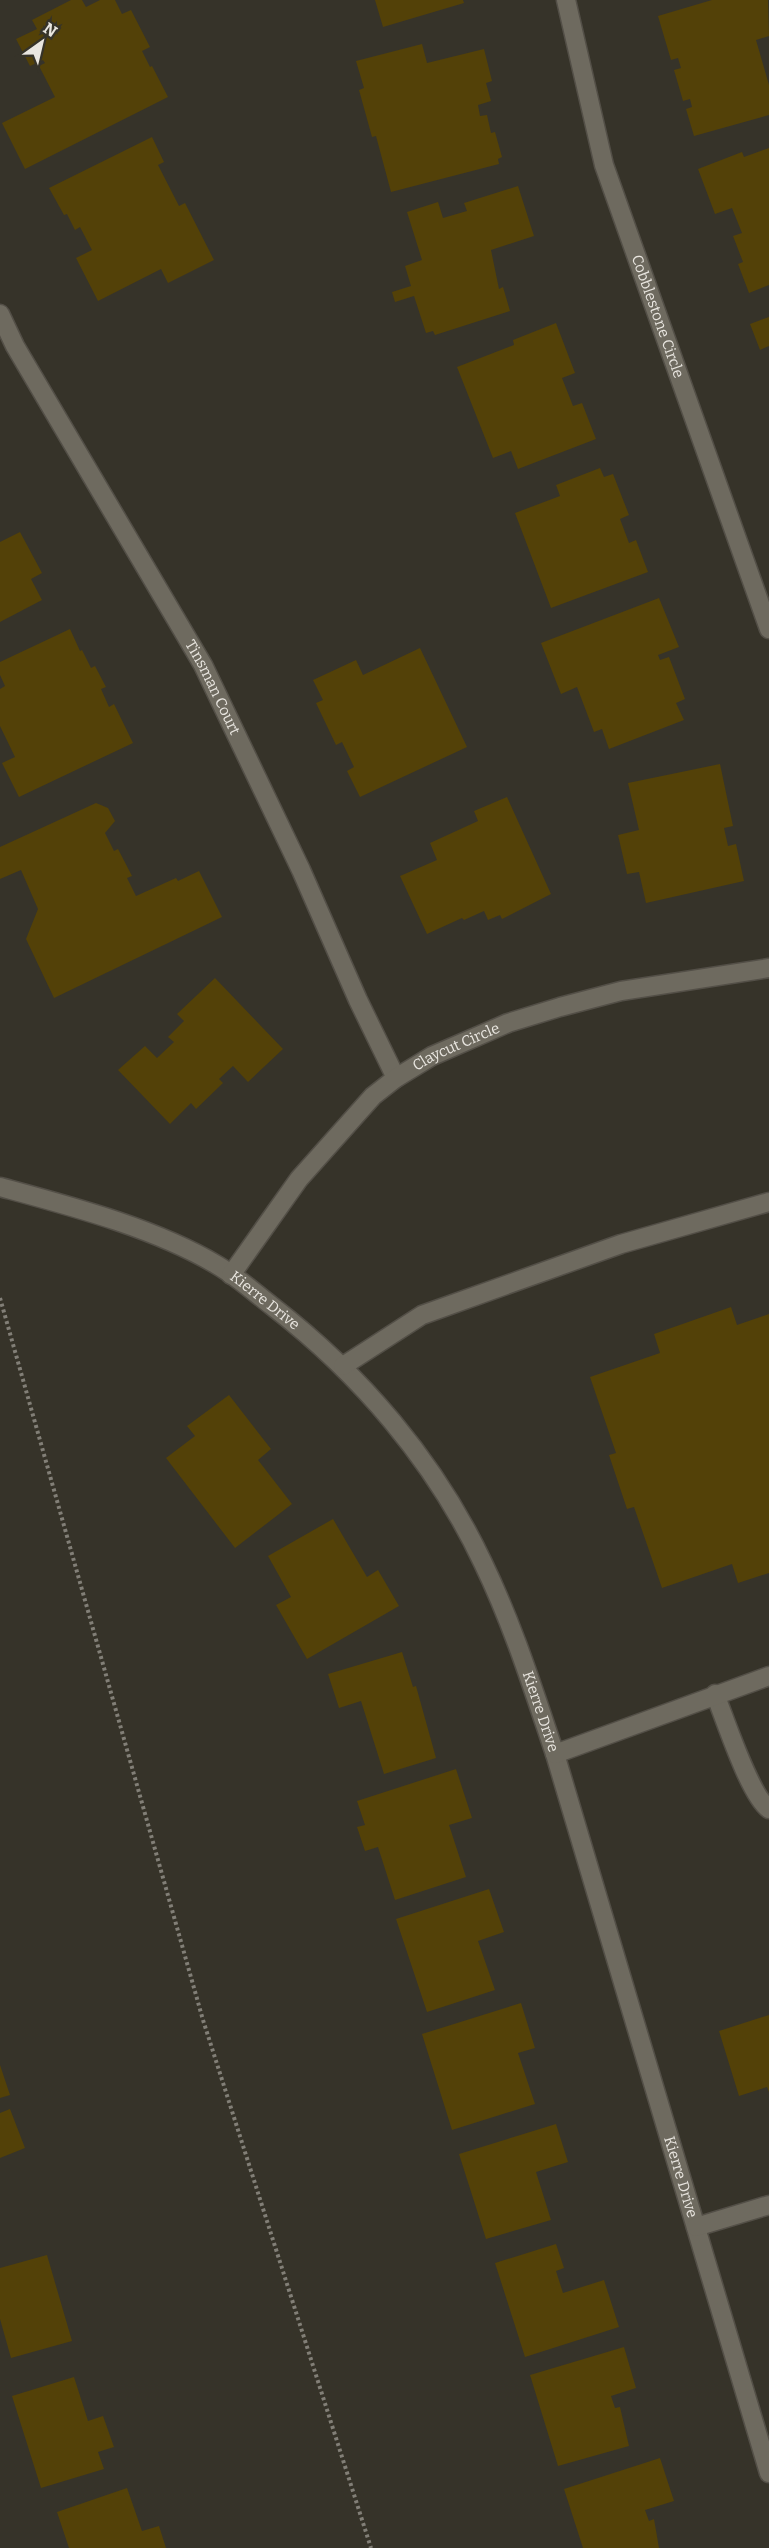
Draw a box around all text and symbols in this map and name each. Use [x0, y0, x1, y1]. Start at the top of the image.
north arrow [12, 12, 72, 72]
text: N [40, 19, 61, 41]
street label: Cobblestone Circle [628, 252, 688, 380]
street label: Tinsman Court [181, 637, 244, 738]
street label: Claycut Circle [409, 1019, 502, 1075]
street label: Kierre Drive [226, 1267, 304, 1334]
street label: Kierre Drive [519, 1669, 563, 1754]
street label: Kierre Drive [660, 2134, 701, 2220]

